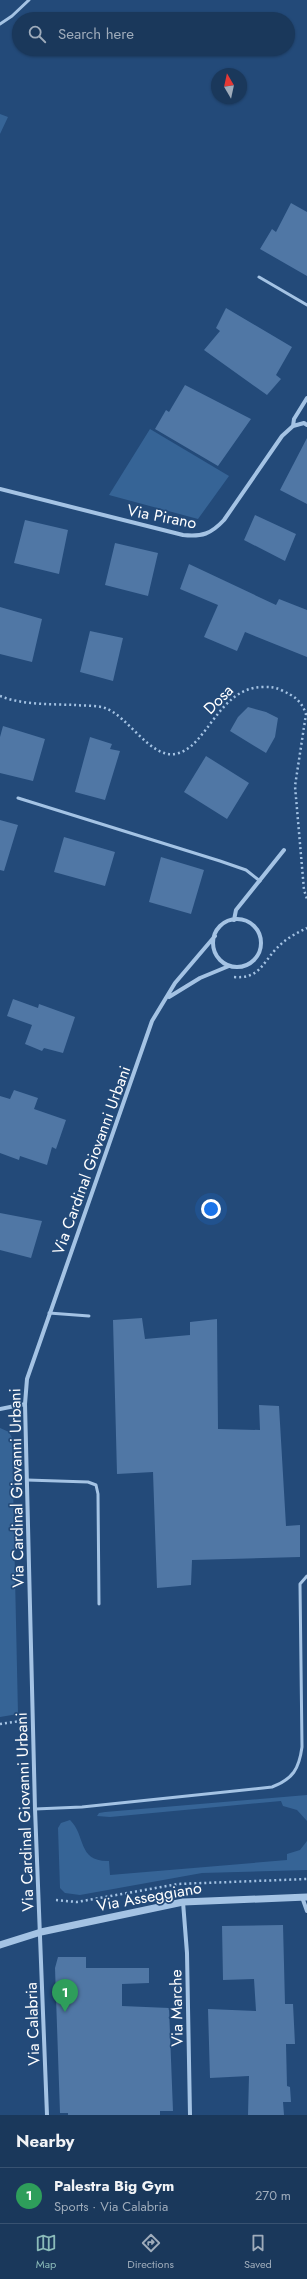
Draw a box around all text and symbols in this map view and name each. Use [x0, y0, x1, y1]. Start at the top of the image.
search box [12, 12, 295, 56]
icon: search [26, 23, 48, 45]
text: Search here [58, 23, 134, 45]
north arrow [211, 68, 247, 104]
street label: Via Pirano [125, 498, 199, 535]
street label: Dosa [198, 679, 238, 719]
street label: Via Cardinal Giovanni Urbani [47, 1062, 136, 1258]
your location [201, 1199, 221, 1219]
street label: Via Cardinal Giovanni Urbani [3, 1388, 30, 1588]
street label: Via Cardinal Giovanni Urbani [10, 1712, 39, 1912]
street label: Via Asseggiano [95, 1876, 204, 1917]
street label: Via Marche [164, 1969, 189, 2047]
pin: 1 [52, 1979, 78, 2012]
street label: Via Calabria [20, 1982, 45, 2066]
text: Nearby [16, 2129, 74, 2153]
text: Palestra Big Gym [54, 2175, 174, 2197]
text: 1 [26, 2186, 32, 2205]
text: 270 m [255, 2186, 291, 2205]
text: Sports · Via Calabria [54, 2197, 168, 2216]
tab: Map [35, 2232, 57, 2272]
tab: Directions [127, 2232, 174, 2272]
tab: Saved [244, 2232, 272, 2272]

